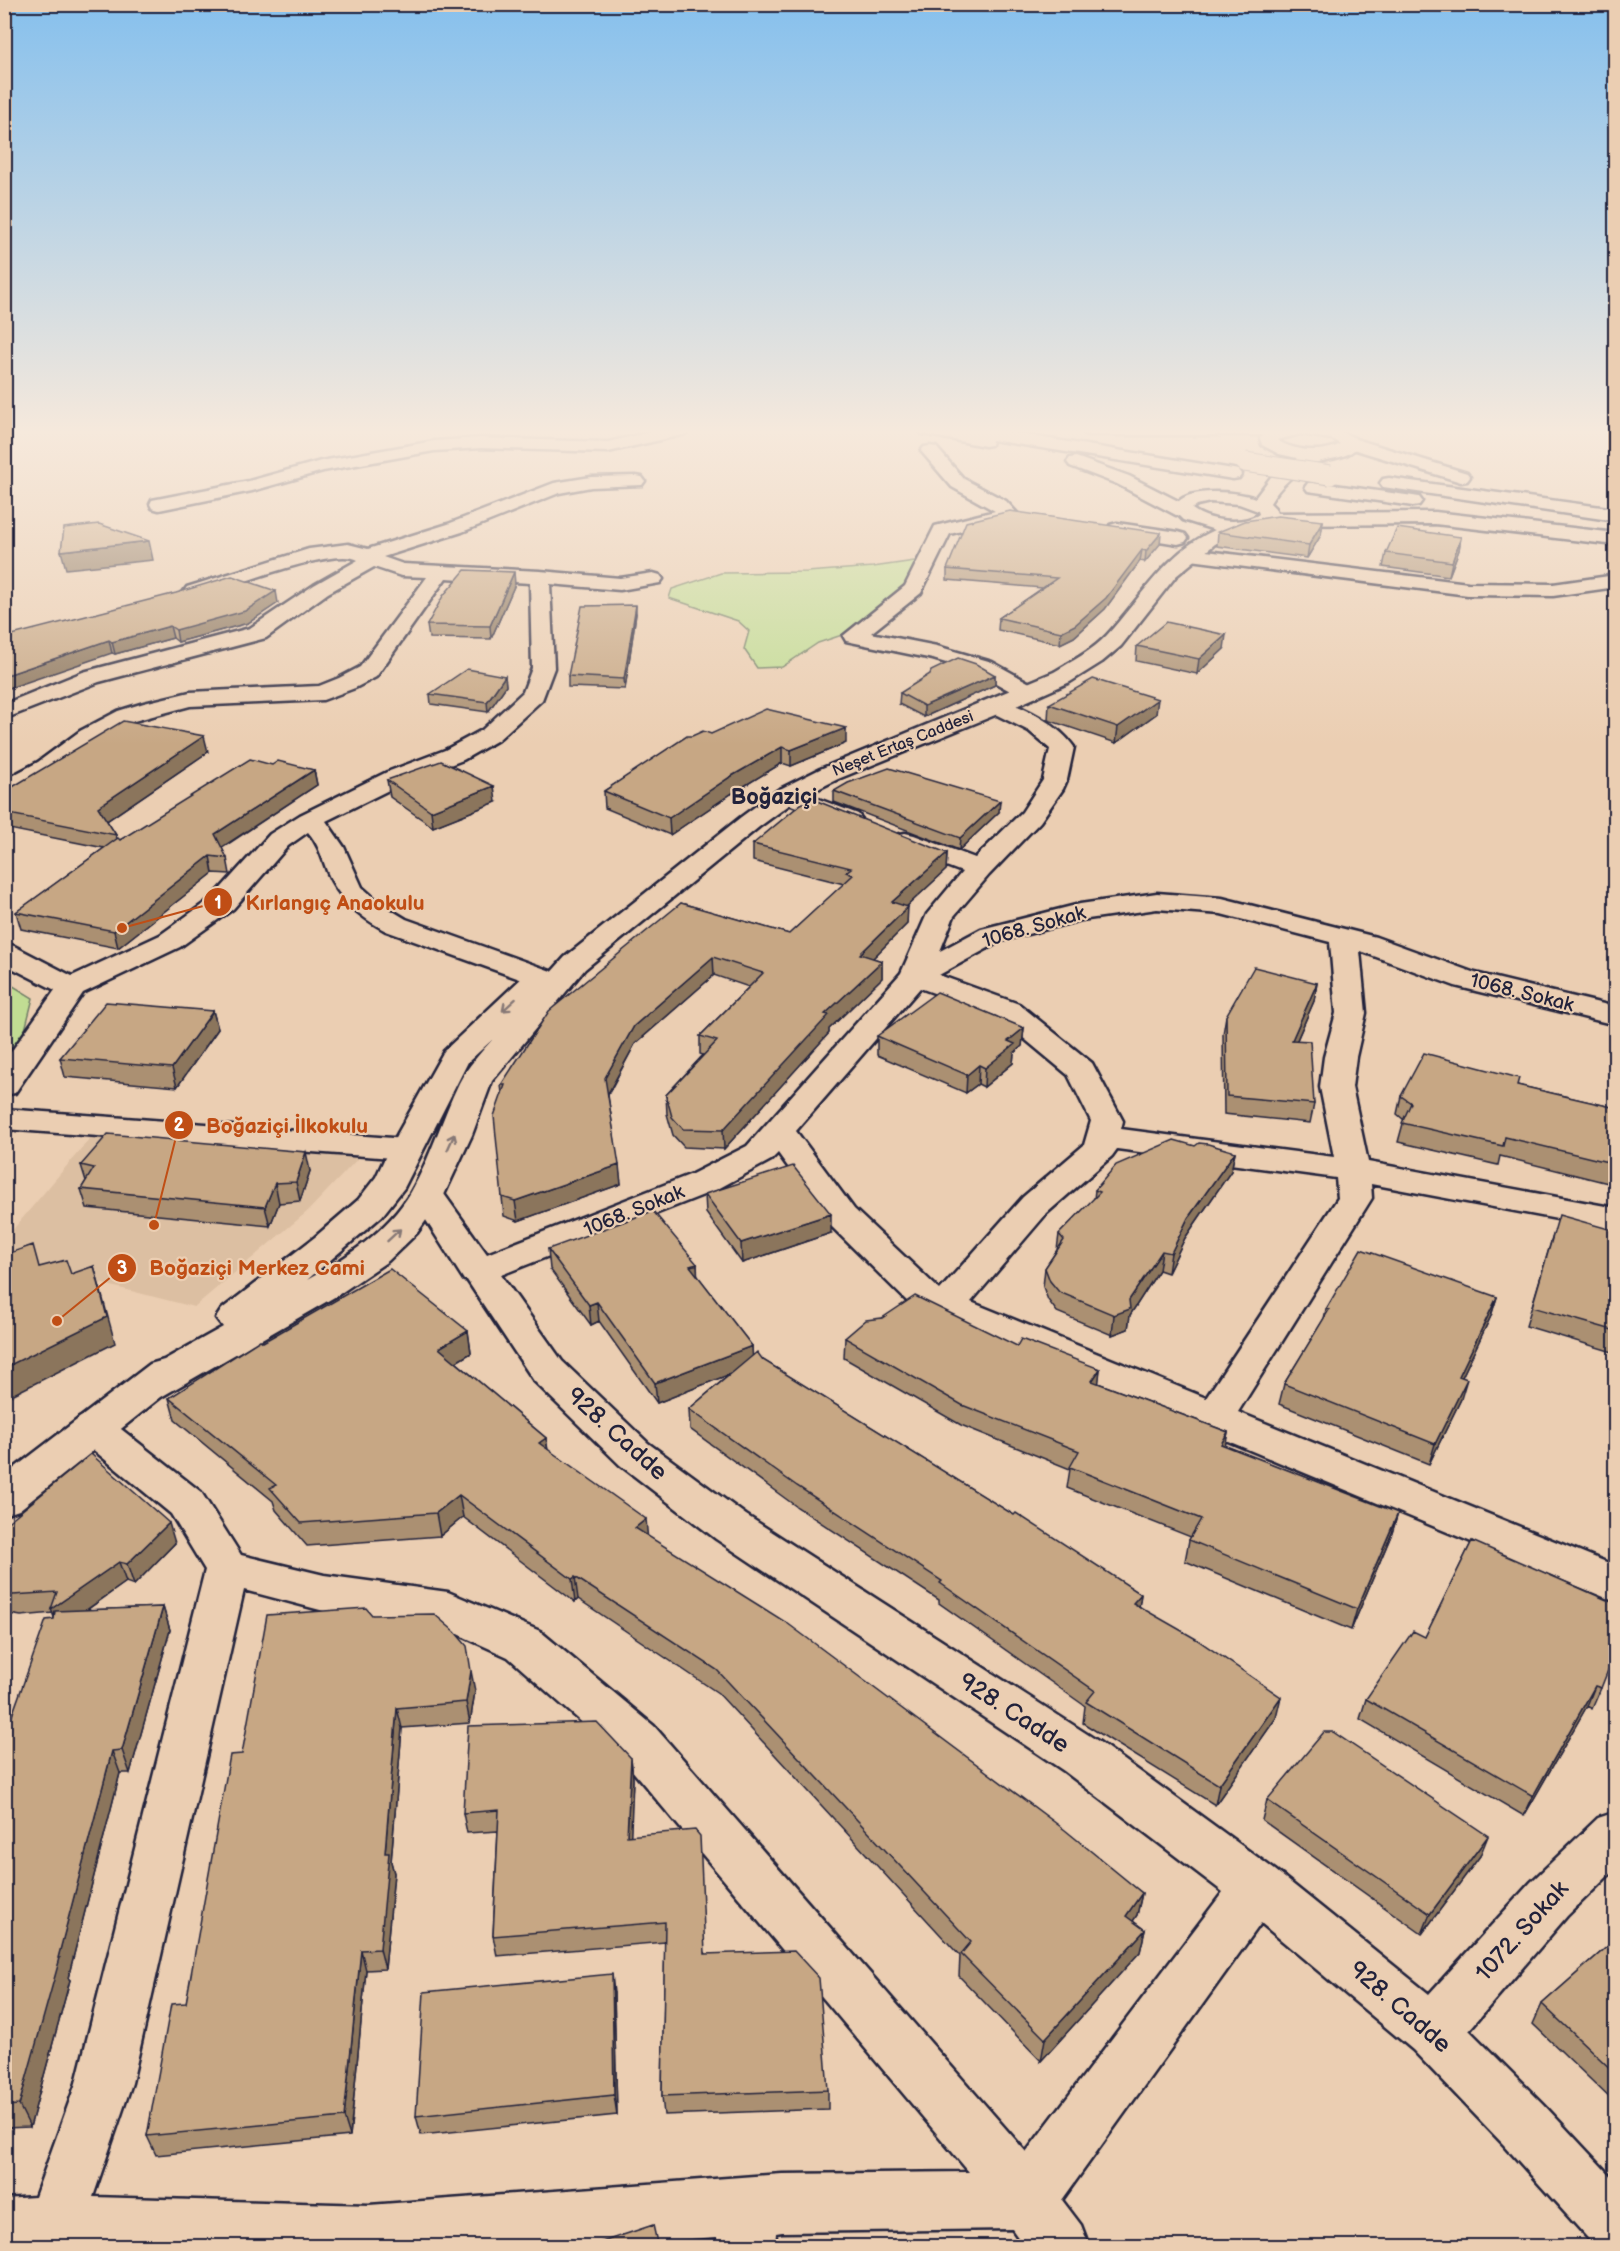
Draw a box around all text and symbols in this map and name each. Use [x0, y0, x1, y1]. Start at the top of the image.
street label: Neşet Ertaş Caddesi [830, 707, 976, 781]
district label: Boğaziçi [731, 784, 817, 811]
callout: Kırlangıç Anaokulu [203, 883, 436, 922]
text: Kırlangıç Anaokulu [246, 891, 424, 916]
text: 1 [214, 893, 222, 914]
street label: 1068. Sokak [980, 901, 1089, 953]
street label: 1068. Sokak [1468, 968, 1577, 1018]
one-way arrow [502, 998, 517, 1012]
callout: Boğaziçi İlkokulu [164, 1106, 380, 1145]
text: Boğaziçi İlkokulu [206, 1113, 368, 1139]
text: 2 [174, 1115, 185, 1136]
one-way arrow [447, 1133, 458, 1151]
street label: 1068. Sokak [580, 1180, 688, 1242]
one-way arrow [386, 1228, 401, 1243]
callout: Boğaziçi Merkez Cami [107, 1248, 377, 1287]
text: Boğaziçi Merkez Cami [149, 1256, 365, 1281]
text: 3 [117, 1258, 127, 1279]
street label: 928. Cadde [561, 1381, 673, 1487]
street label: 928. Cadde [953, 1667, 1075, 1759]
street label: 1072. Sokak [1469, 1875, 1575, 1987]
street label: 928. Cadde [1343, 1955, 1457, 2059]

